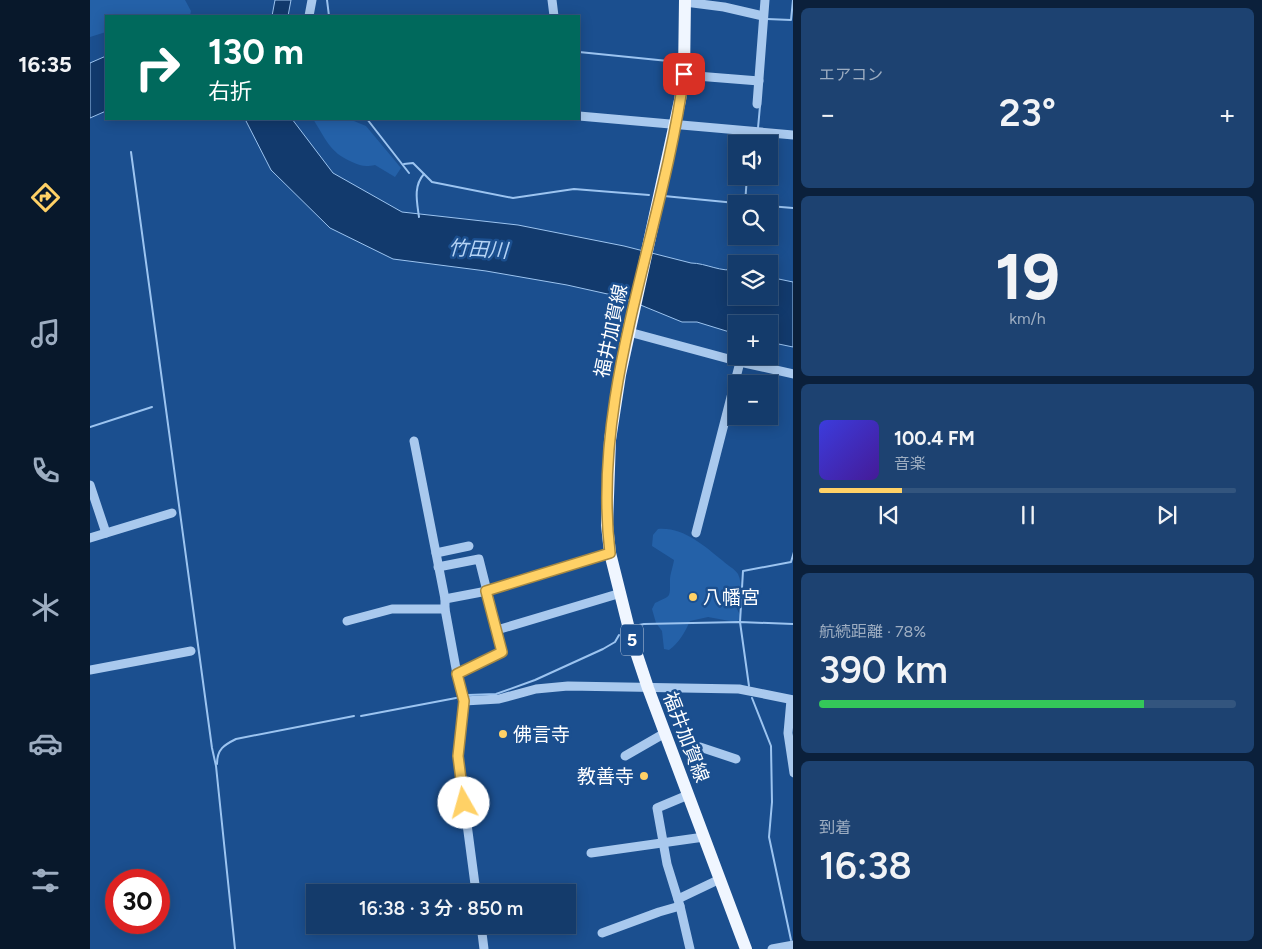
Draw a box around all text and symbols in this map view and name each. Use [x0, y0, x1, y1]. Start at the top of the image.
text: 130 m [208, 31, 304, 73]
icon: right [125, 35, 190, 100]
text: 16:35 [18, 51, 72, 78]
pin [663, 53, 705, 95]
icon: arrive [670, 60, 698, 88]
text: エアコン [819, 65, 883, 84]
text: 右折 [208, 78, 252, 105]
text: 23° [999, 90, 1056, 136]
text: − [819, 97, 836, 131]
text: + [1219, 97, 1236, 131]
map controls [728, 135, 778, 425]
button: sound [728, 135, 778, 185]
icon: directions [28, 180, 63, 215]
button: search [728, 195, 778, 245]
water label: 竹田川 [447, 235, 511, 263]
text: 19 [995, 237, 1060, 315]
button: layers [728, 255, 778, 305]
street label: 福井加賀線 [590, 282, 632, 380]
text: km/h [1009, 309, 1046, 328]
button: + [728, 315, 778, 365]
icon: music [28, 316, 63, 351]
button: − [728, 375, 778, 425]
text: 100.4 FM [894, 427, 975, 450]
icon: phone [28, 453, 63, 488]
text: 音楽 [894, 454, 926, 473]
icon: previous [875, 501, 903, 529]
icon: pause [1014, 501, 1042, 529]
icon: next [1153, 501, 1181, 529]
place label: 八幡宮 [703, 586, 760, 609]
icon: climate [28, 590, 63, 625]
marker: 八幡宮 [687, 591, 699, 603]
text: 航続距離 · 78% [819, 622, 926, 641]
road number: 5 [621, 624, 643, 656]
text: 390 km [819, 647, 948, 693]
street label: 福井加賀線 [658, 689, 714, 785]
place label: 佛言寺 [513, 723, 570, 746]
icon: car [28, 726, 63, 761]
marker: 佛言寺 [497, 728, 509, 740]
place label: 教善寺 [577, 765, 634, 788]
marker: 教善寺 [638, 770, 650, 782]
position arrow [437, 776, 489, 828]
text: 到着 [819, 818, 851, 837]
text: 16:38 [819, 843, 912, 889]
icon: filters [28, 863, 63, 898]
speed limit sign: 30 [105, 869, 170, 934]
text: 16:38 · 3 分 · 850 m [359, 897, 523, 920]

